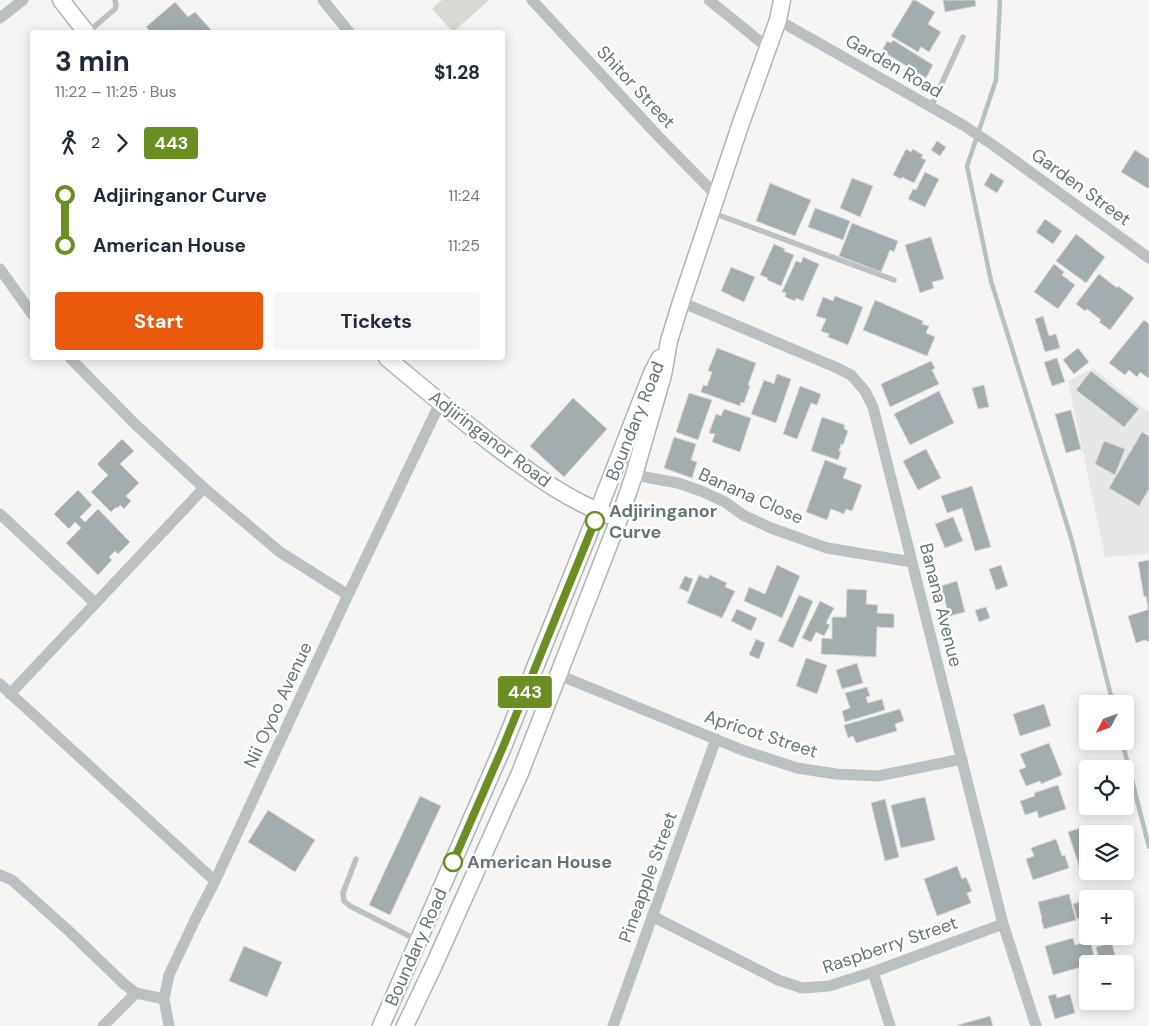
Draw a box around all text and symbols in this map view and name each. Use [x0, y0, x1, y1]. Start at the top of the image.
street label: Garden Road [841, 29, 947, 103]
street label: Shitor Street [591, 40, 681, 134]
text: 3 min [55, 43, 130, 80]
text: $1.28 [434, 60, 480, 85]
text: 11:22 – 11:25 · Bus [55, 81, 177, 102]
icon: walk [55, 129, 83, 157]
icon: forward [108, 129, 136, 157]
text: 443 [154, 131, 188, 155]
text: 2 [91, 132, 100, 153]
street label: Garden Street [1026, 143, 1136, 231]
text: Adjiringanor Curve [93, 183, 267, 208]
text: 11:24 [448, 185, 480, 206]
text: American House [93, 233, 246, 258]
text: 11:25 [448, 235, 480, 256]
button: Start [55, 292, 263, 350]
button: Tickets [273, 292, 480, 350]
street label: Boundary Road [600, 358, 670, 484]
street label: Adjiringanor Road [424, 385, 556, 493]
street label: Banana Close [695, 462, 807, 530]
place label: Adjiringanor Curve [609, 499, 717, 544]
marker: Adjiringanor Curve [585, 511, 605, 531]
street label: Banana Avenue [914, 541, 968, 669]
street label: Nii Oyoo Avenue [238, 638, 318, 772]
line badge: 443 [496, 676, 554, 708]
text: 443 [508, 680, 542, 704]
north arrow [1079, 695, 1134, 750]
map controls [1079, 695, 1134, 1010]
street label: Apricot Street [701, 704, 821, 764]
button: locate [1079, 760, 1134, 815]
street label: Pineapple Street [613, 808, 683, 946]
button: layers [1079, 825, 1134, 880]
place label: American House [467, 850, 612, 874]
marker: American House [443, 852, 463, 872]
street label: Boundary Road [379, 884, 453, 1010]
button: + [1079, 890, 1134, 945]
street label: Raspberry Street [819, 911, 961, 979]
button: − [1079, 955, 1134, 1010]

